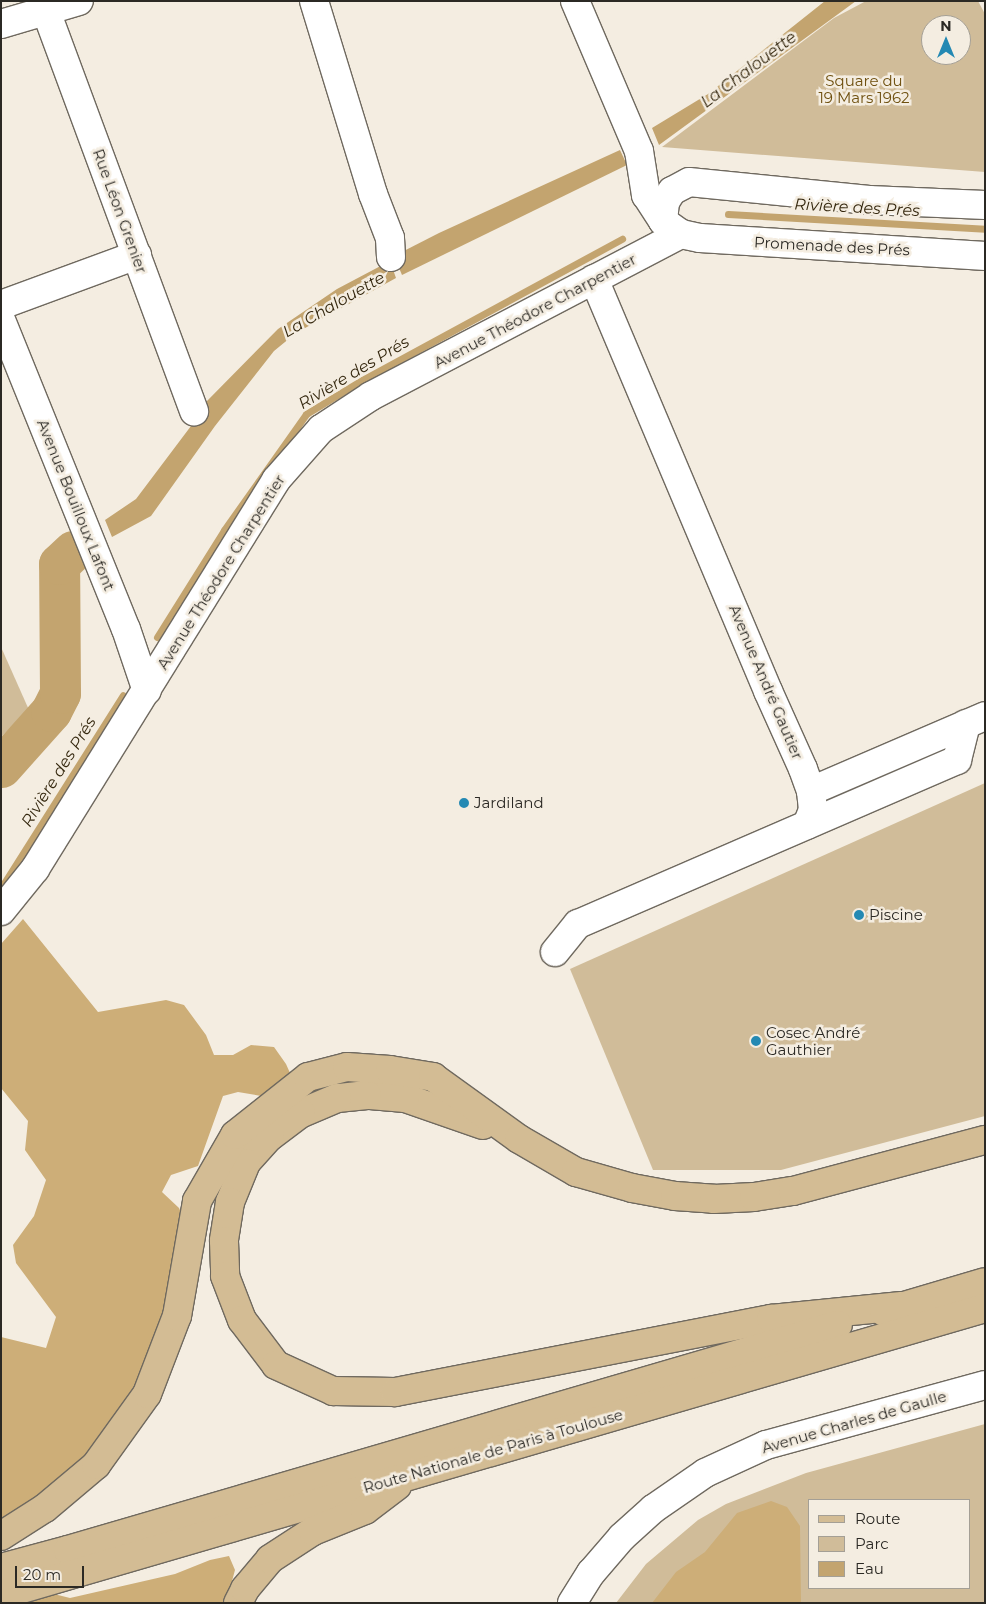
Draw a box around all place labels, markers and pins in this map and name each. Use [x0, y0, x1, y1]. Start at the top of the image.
place label: Jardiland [474, 794, 544, 812]
marker: Jardiland [458, 797, 470, 809]
place label: Piscine [869, 906, 923, 924]
marker: Piscine [853, 909, 865, 921]
place label: Cosec André Gauthier [766, 1023, 860, 1058]
marker: Cosec André Gauthier [750, 1035, 762, 1047]

